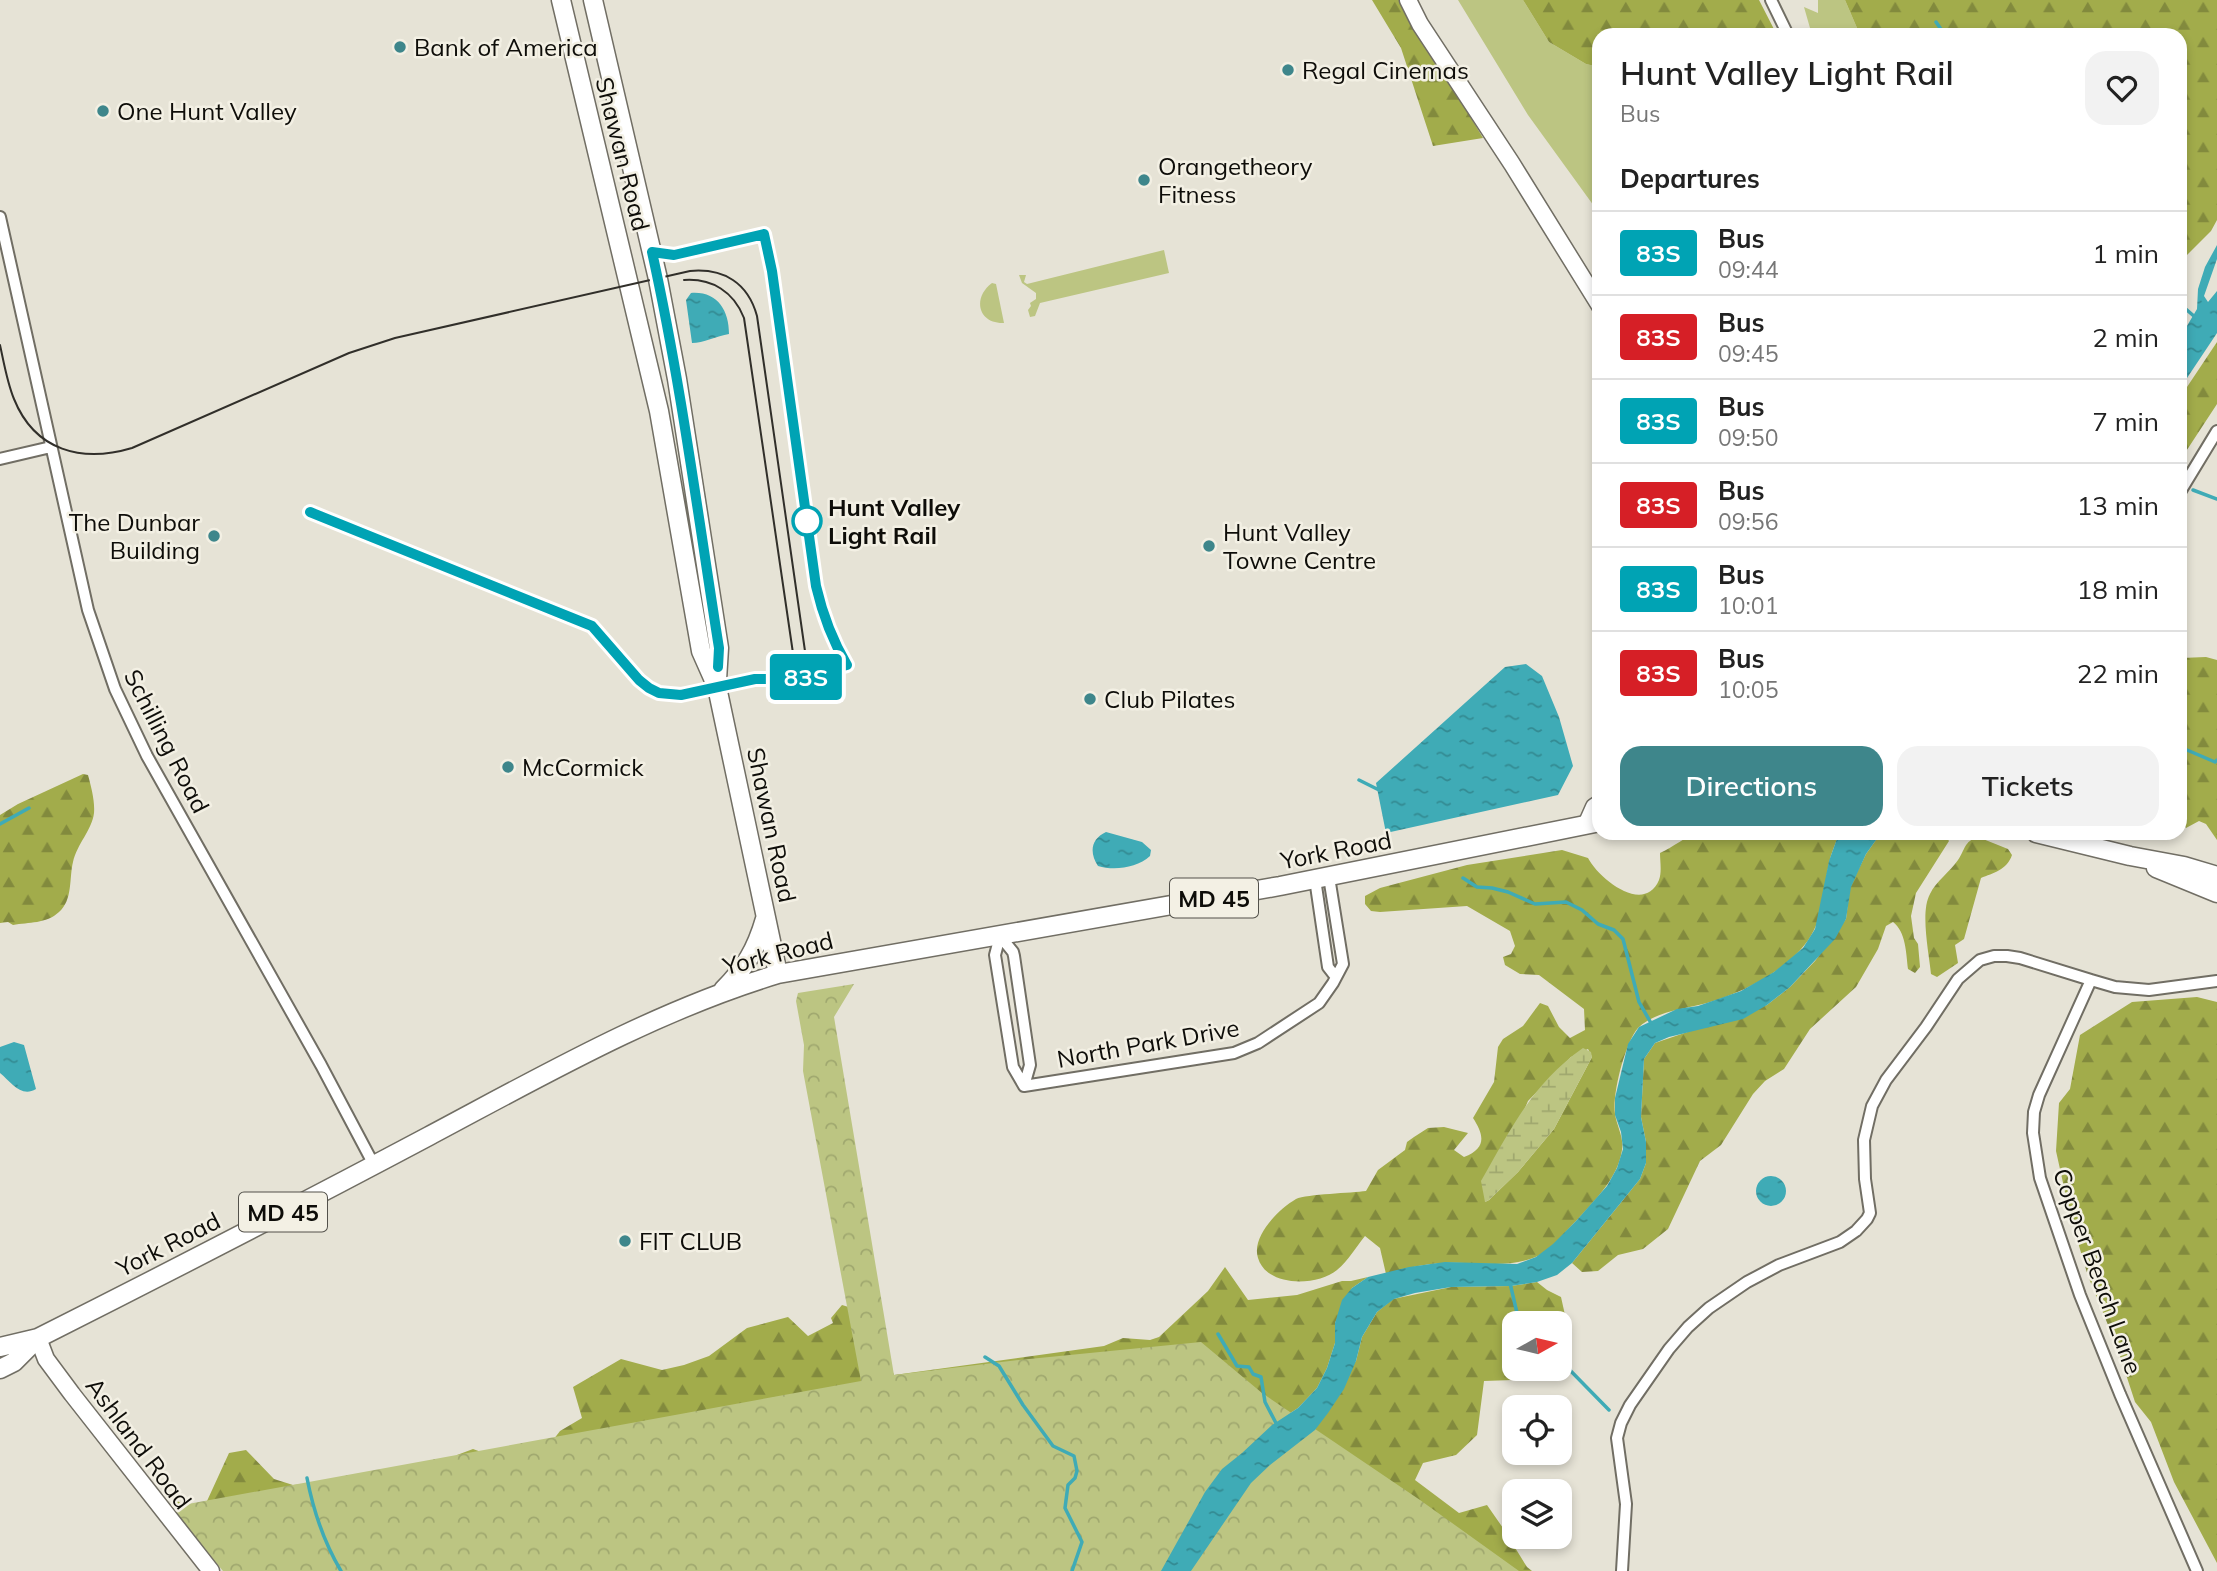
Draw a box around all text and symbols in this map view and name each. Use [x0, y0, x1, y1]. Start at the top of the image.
place label: Bank of America [414, 32, 598, 62]
marker: Bank of America [392, 39, 408, 55]
button: heart [2085, 51, 2159, 125]
text: Hunt Valley Light Rail [1620, 52, 1954, 93]
place label: Regal Cinemas [1302, 55, 1469, 85]
marker: Regal Cinemas [1280, 62, 1296, 78]
street label: Shawan Road [589, 74, 657, 234]
place label: One Hunt Valley [117, 96, 297, 126]
text: Bus [1620, 99, 1660, 128]
marker: One Hunt Valley [95, 103, 111, 119]
place label: Orangetheory Fitness [1158, 151, 1313, 209]
text: Departures [1620, 162, 1760, 195]
marker: Orangetheory Fitness [1136, 172, 1152, 188]
text: Bus [1718, 222, 1764, 255]
text: 1 min [2092, 237, 2159, 270]
text: 83S [1636, 238, 1681, 268]
text: 09:44 [1718, 255, 1778, 284]
text: Bus [1718, 306, 1764, 339]
text: 2 min [2092, 321, 2159, 354]
text: 83S [1636, 322, 1681, 352]
text: 09:45 [1718, 339, 1778, 368]
text: Bus [1718, 390, 1764, 423]
text: 7 min [2092, 405, 2159, 438]
text: 83S [1636, 406, 1681, 436]
text: 09:50 [1718, 423, 1778, 452]
text: Bus [1718, 474, 1764, 507]
text: 13 min [2077, 489, 2159, 522]
text: 83S [1636, 490, 1681, 520]
place label: Hunt Valley Light Rail [828, 492, 961, 550]
marker: Hunt Valley Light Rail [792, 506, 822, 536]
place label: The Dunbar Building [69, 507, 200, 565]
text: 09:56 [1718, 507, 1778, 536]
place label: Hunt Valley Towne Centre [1223, 517, 1376, 575]
marker: The Dunbar Building [206, 528, 222, 544]
marker: Hunt Valley Towne Centre [1201, 538, 1217, 554]
text: Bus [1718, 558, 1764, 591]
text: 18 min [2077, 573, 2159, 606]
text: 83S [1636, 574, 1681, 604]
text: 10:01 [1718, 591, 1778, 620]
text: Bus [1718, 642, 1764, 675]
line badge: 83S [766, 654, 846, 700]
text: 22 min [2077, 657, 2159, 690]
text: 83S [1636, 658, 1681, 688]
text: 83S [784, 662, 828, 692]
street label: Schilling Road [118, 664, 216, 818]
text: 10:05 [1718, 675, 1778, 704]
place label: Club Pilates [1104, 684, 1235, 714]
marker: Club Pilates [1082, 691, 1098, 707]
street label: Shawan Road [741, 745, 803, 905]
button: Directions [1620, 746, 1883, 826]
button: Tickets [1897, 746, 2159, 826]
place label: McCormick [522, 752, 644, 782]
marker: McCormick [500, 759, 516, 775]
street label: York Road [1277, 825, 1394, 876]
road number: MD 45 [1170, 878, 1258, 917]
street label: York Road [719, 925, 836, 981]
street label: North Park Drive [1055, 1012, 1241, 1074]
street label: Copper Beach Lane [2047, 1164, 2149, 1378]
road number: MD 45 [239, 1192, 327, 1232]
street label: York Road [110, 1205, 225, 1283]
place label: FIT CLUB [639, 1226, 742, 1256]
marker: FIT CLUB [617, 1233, 633, 1249]
north arrow [1502, 1311, 1572, 1381]
map controls [1502, 1311, 1572, 1549]
street label: Ashland Road [80, 1371, 198, 1515]
button: locate [1502, 1395, 1572, 1465]
button: layers [1502, 1479, 1572, 1549]

